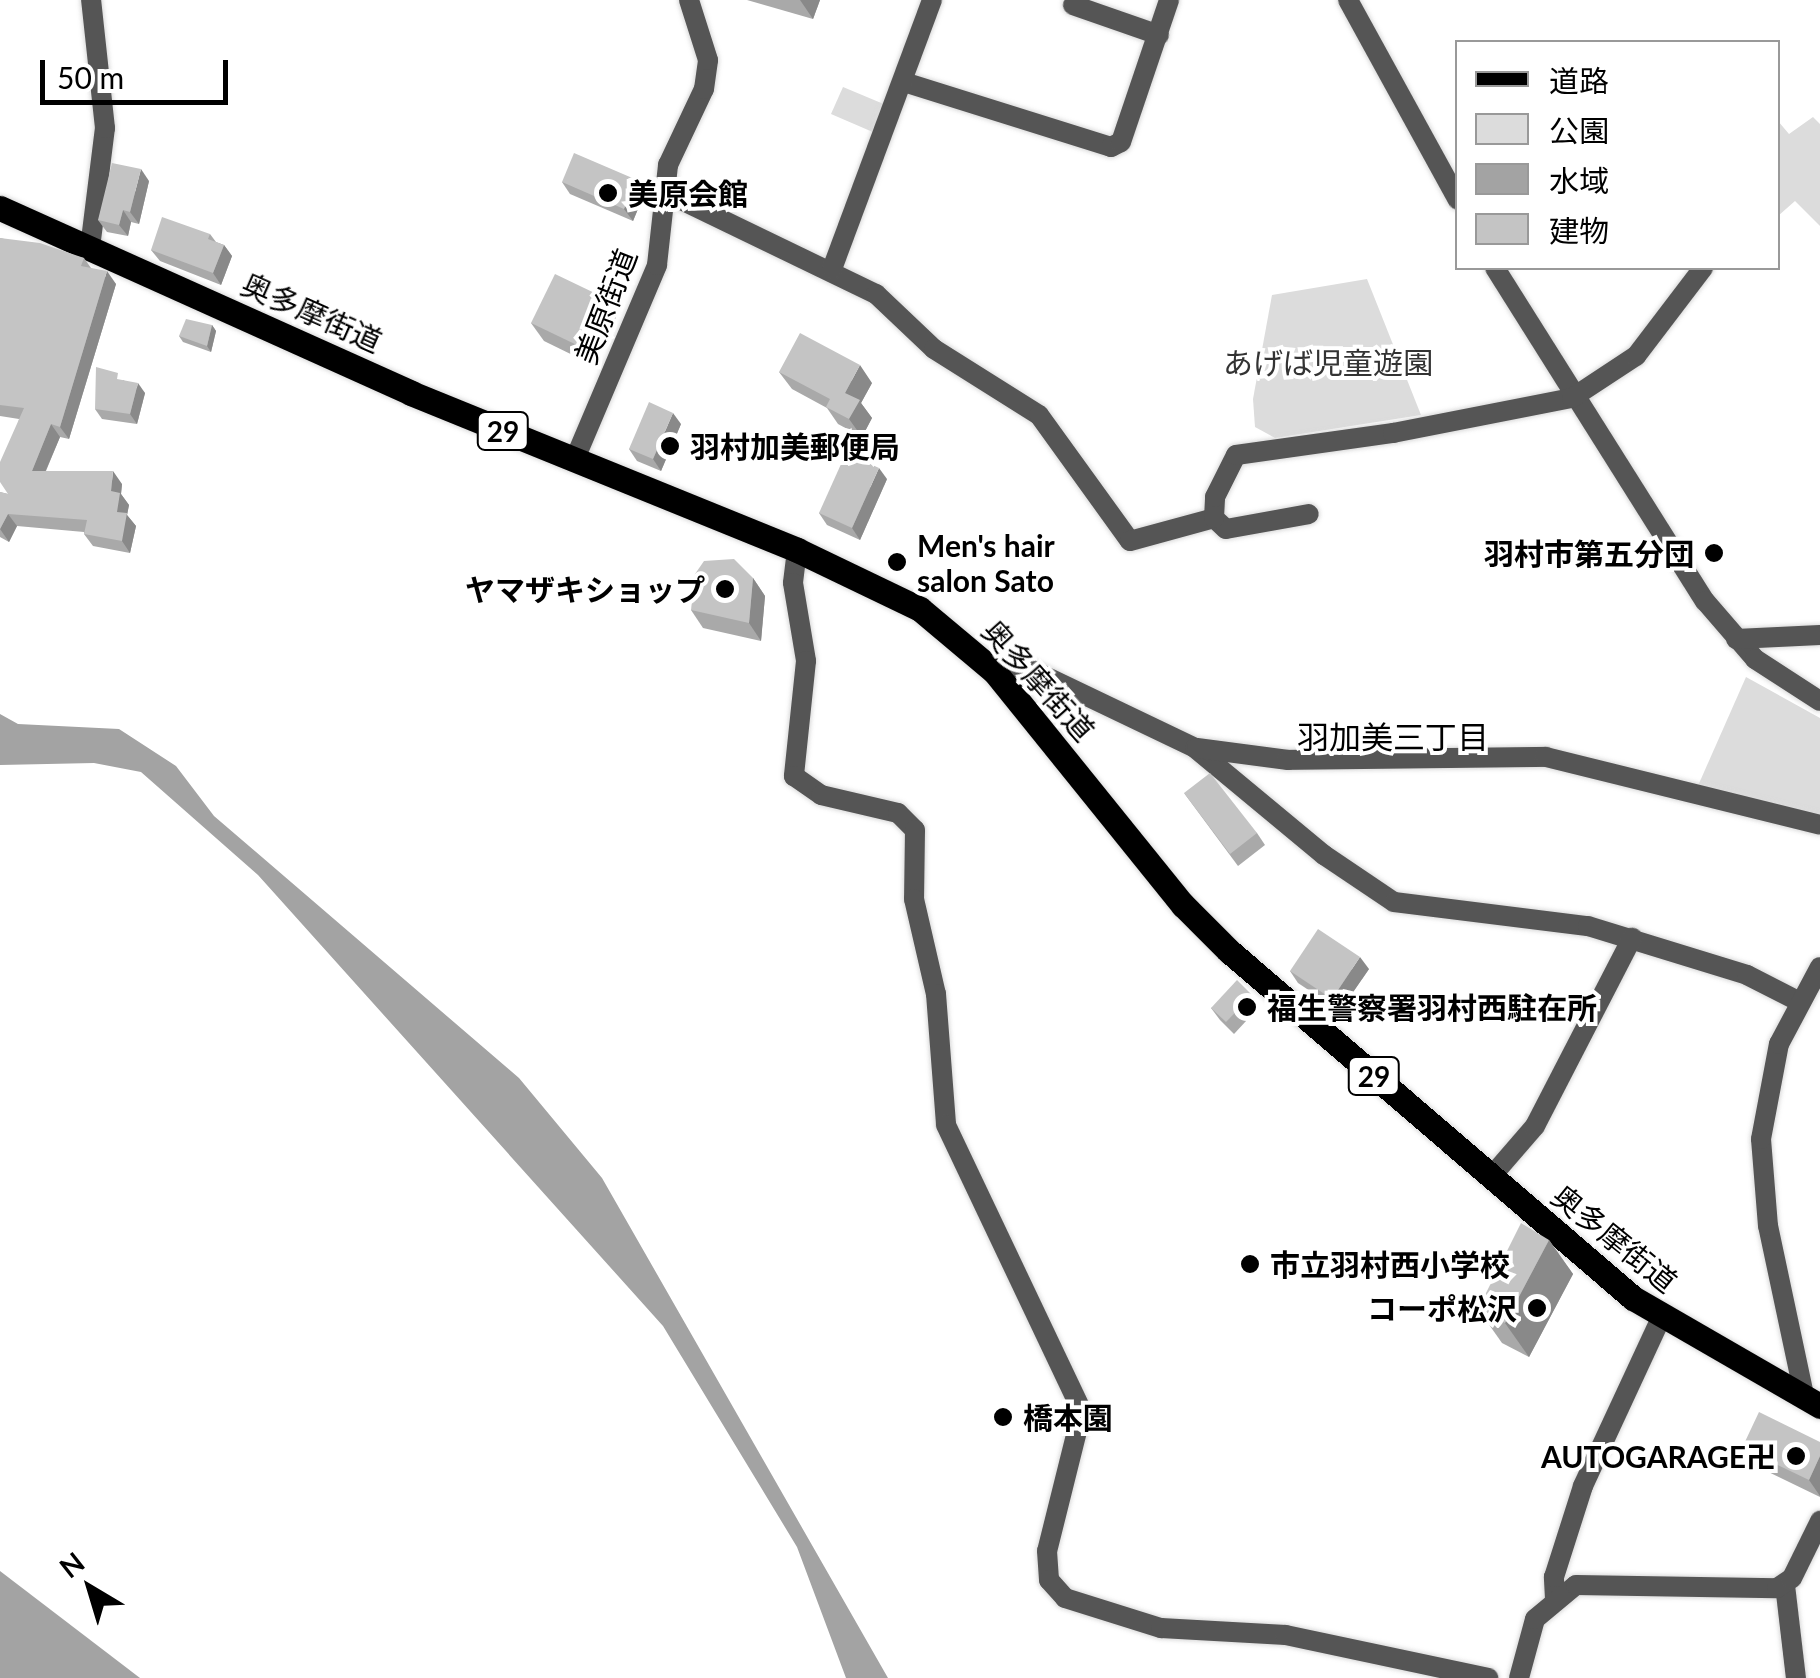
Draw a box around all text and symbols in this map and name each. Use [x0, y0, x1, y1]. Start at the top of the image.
scale bar [45, 40, 232, 102]
legend [1455, 40, 1780, 270]
text: 50 m [57, 59, 124, 95]
text: 道路 [1549, 62, 1609, 98]
text: 公園 [1549, 112, 1609, 148]
text: 水域 [1549, 162, 1609, 198]
place label: 美原会館 [628, 175, 748, 211]
marker: 美原会館 [597, 182, 619, 204]
text: 建物 [1549, 212, 1609, 248]
street label: 美原街道 [567, 244, 643, 368]
street label: 奥多摩街道 [236, 265, 388, 359]
park label: あげば児童遊園 [1223, 344, 1433, 380]
road number: 29 [476, 408, 530, 454]
place label: 羽村加美郵便局 [690, 428, 900, 464]
marker: 羽村加美郵便局 [659, 435, 681, 457]
place label: Men's hair salon Sato [917, 527, 1055, 598]
place label: 羽村市第五分団 [1484, 535, 1694, 571]
marker: 羽村市第五分団 [1703, 542, 1725, 564]
marker: Men's hair salon Sato [886, 551, 908, 573]
place label: ヤマザキショップ [465, 571, 705, 607]
marker: ヤマザキショップ [714, 578, 736, 600]
street label: 奥多摩街道 [975, 612, 1103, 748]
district label: 羽加美三丁目 [1297, 718, 1489, 756]
place label: 福生警察署羽村西駐在所 [1267, 989, 1597, 1025]
marker: 福生警察署羽村西駐在所 [1236, 996, 1258, 1018]
road number: 29 [1346, 1053, 1402, 1099]
street label: 奥多摩街道 [1545, 1177, 1685, 1299]
place label: 市立羽村西小学校 [1270, 1246, 1510, 1282]
marker: 市立羽村西小学校 [1239, 1253, 1261, 1275]
place label: コーポ松沢 [1367, 1290, 1517, 1326]
marker: コーポ松沢 [1526, 1297, 1548, 1319]
place label: 橋本園 [1023, 1399, 1113, 1435]
marker: 橋本園 [992, 1406, 1014, 1428]
place label: AUTOGARAGE卍 [1541, 1438, 1776, 1474]
marker: AUTOGARAGE卍 [1785, 1445, 1807, 1467]
north arrow [40, 1538, 140, 1638]
text: N [53, 1544, 90, 1584]

